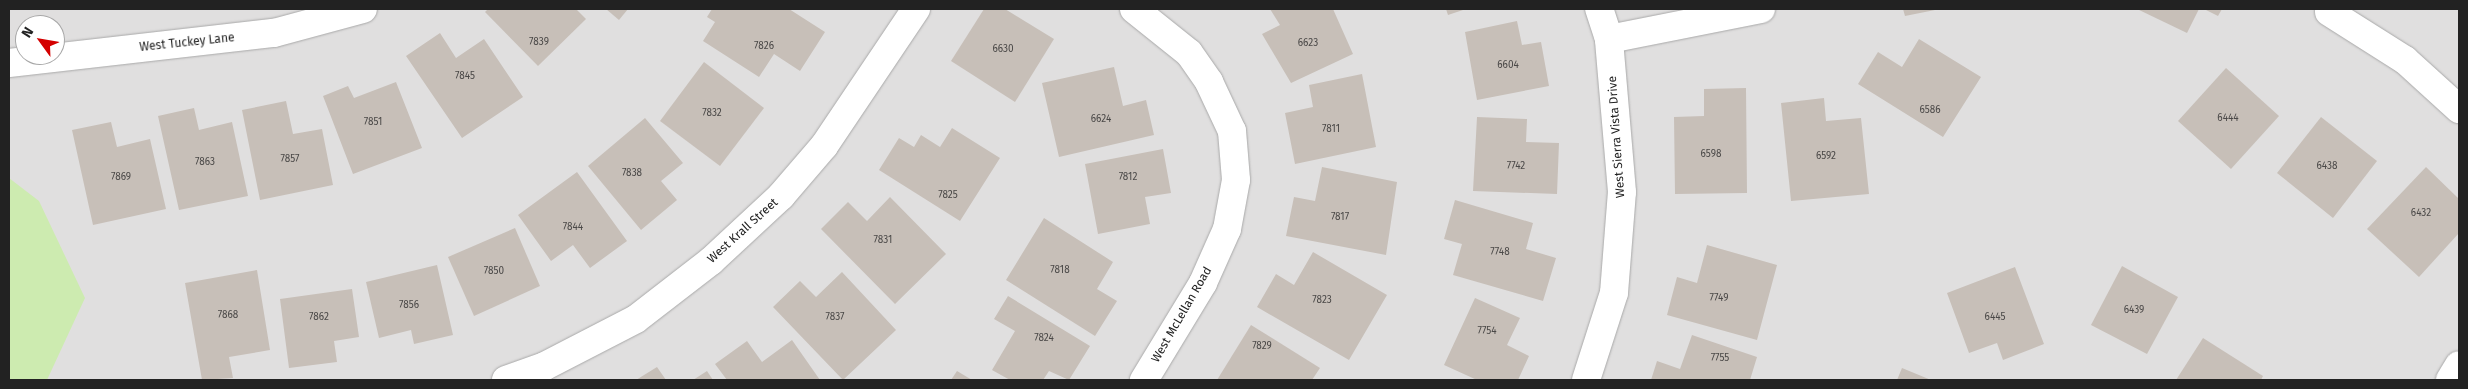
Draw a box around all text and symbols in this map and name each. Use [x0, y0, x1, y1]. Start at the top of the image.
north arrow [15, 15, 65, 65]
text: N [18, 24, 37, 41]
street label: West Tuckey Lane [139, 31, 235, 55]
house number: 7839 [529, 37, 549, 49]
house number: 6623 [1298, 38, 1318, 50]
house number: 7826 [754, 41, 774, 53]
house number: 6630 [992, 44, 1014, 56]
house number: 6604 [1497, 60, 1519, 72]
house number: 7845 [455, 71, 475, 83]
street label: West Sierra Vista Drive [1606, 76, 1628, 198]
house number: 6586 [1919, 105, 1941, 117]
house number: 7832 [702, 108, 722, 120]
house number: 6444 [2217, 113, 2239, 125]
house number: 6624 [1091, 114, 1111, 126]
house number: 7851 [364, 117, 382, 129]
house number: 7811 [1322, 124, 1340, 136]
house number: 6598 [1701, 149, 1721, 161]
house number: 6592 [1816, 151, 1836, 163]
house number: 7857 [281, 154, 299, 166]
house number: 7863 [195, 157, 215, 169]
house number: 7742 [1507, 161, 1525, 173]
house number: 6438 [2317, 161, 2337, 173]
house number: 7838 [622, 168, 642, 180]
house number: 7869 [111, 172, 131, 184]
house number: 7812 [1119, 172, 1137, 184]
house number: 7825 [938, 190, 958, 202]
street label: West Krall Street [705, 196, 781, 266]
house number: 6432 [2411, 208, 2431, 220]
house number: 7817 [1331, 212, 1349, 224]
house number: 7844 [563, 222, 583, 234]
house number: 7831 [874, 235, 892, 247]
house number: 7748 [1490, 247, 1510, 259]
house number: 7818 [1050, 265, 1070, 277]
street label: West McLellan Road [1149, 265, 1215, 365]
house number: 7850 [484, 266, 504, 278]
house number: 7749 [1710, 293, 1728, 305]
house number: 7823 [1312, 295, 1332, 307]
house number: 7856 [399, 300, 419, 312]
house number: 6439 [2124, 305, 2144, 317]
house number: 7868 [218, 310, 238, 322]
house number: 7862 [309, 312, 329, 324]
house number: 7837 [825, 312, 845, 324]
house number: 6445 [1985, 312, 2005, 324]
house number: 7754 [1477, 326, 1497, 338]
house number: 7824 [1034, 333, 1054, 345]
house number: 7829 [1252, 341, 1272, 353]
house number: 7755 [1711, 353, 1729, 365]

